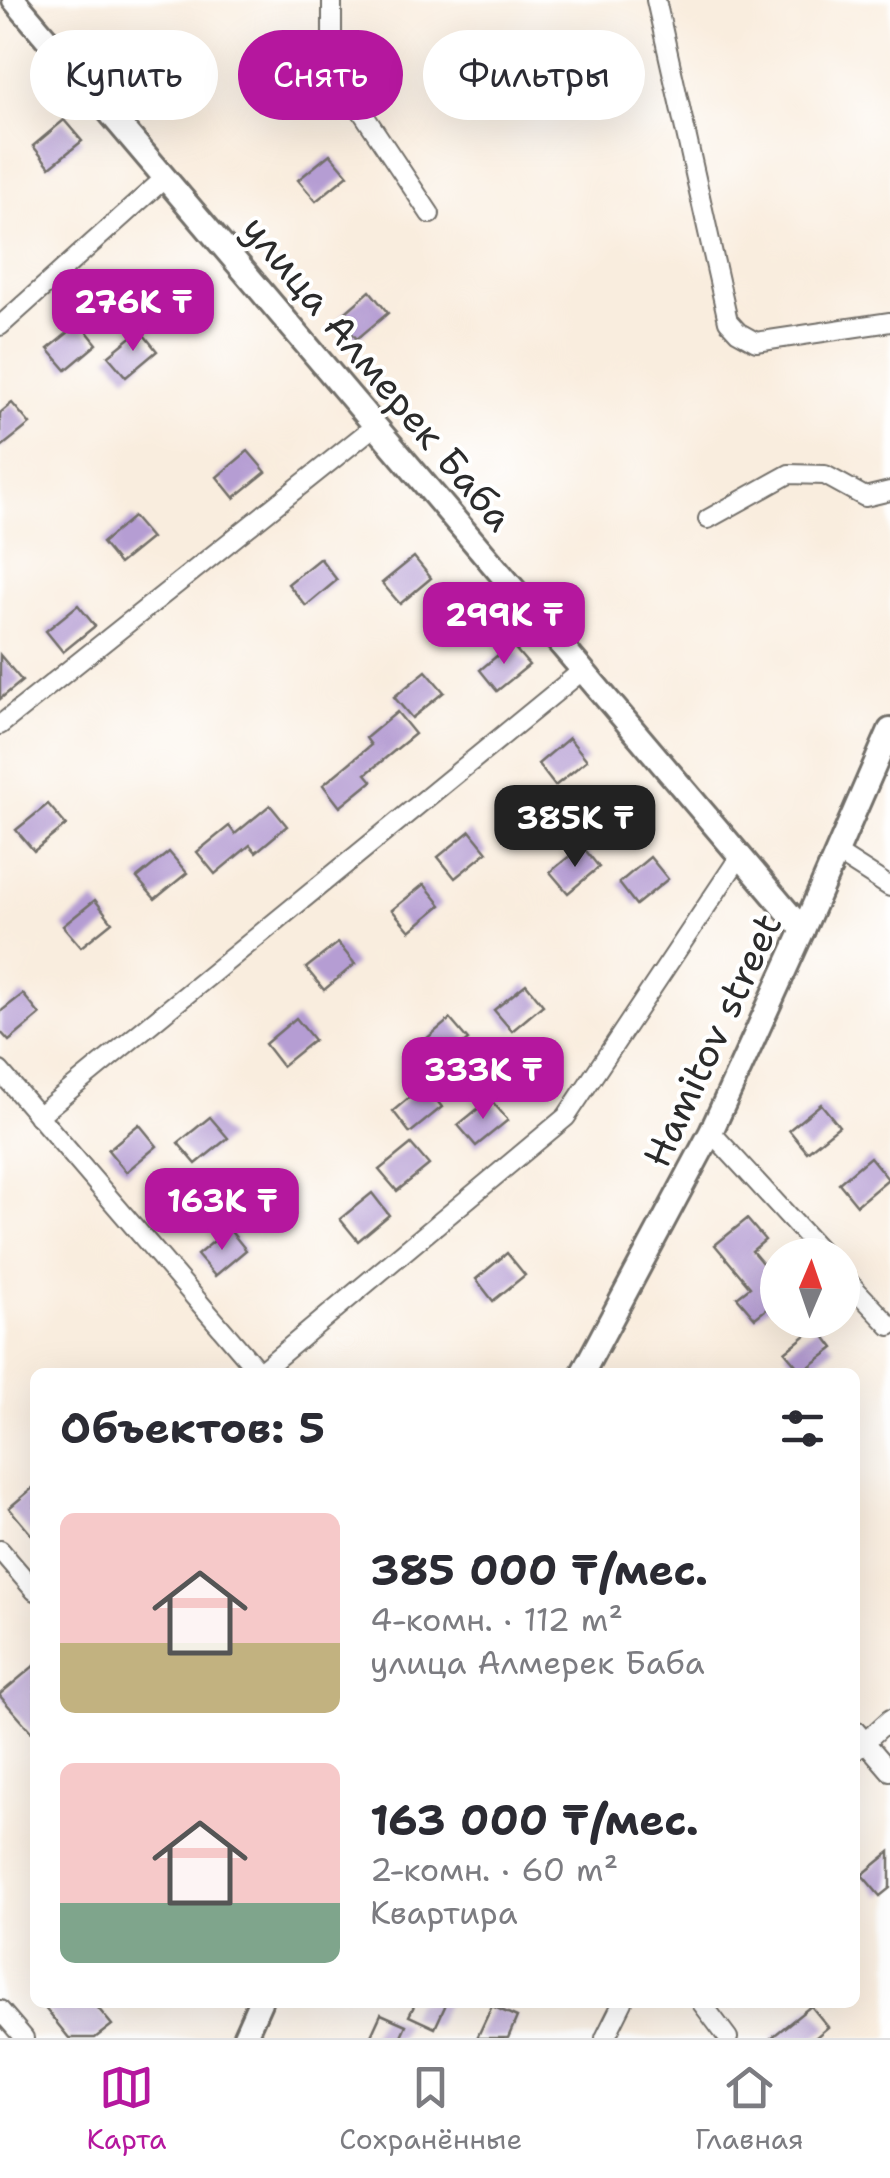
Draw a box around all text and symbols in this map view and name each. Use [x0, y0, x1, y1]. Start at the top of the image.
chip: Купить [30, 30, 218, 120]
chip: Снять [238, 30, 403, 120]
chip: Фильтры [423, 30, 645, 120]
street label: улица Алмерек Баба [231, 204, 525, 542]
pin: 276K ₸ [52, 269, 214, 354]
text: 276K ₸ [74, 280, 192, 323]
pin: 299K ₸ [423, 582, 585, 667]
text: 299K ₸ [445, 593, 563, 636]
pin: 385K ₸ [494, 785, 656, 870]
text: 385K ₸ [516, 796, 634, 839]
street label: Hamitov street [631, 905, 793, 1175]
pin: 333K ₸ [402, 1037, 564, 1122]
text: 333K ₸ [424, 1048, 542, 1091]
pin: 163K ₸ [141, 1168, 303, 1253]
text: 163K ₸ [167, 1179, 277, 1222]
north arrow [760, 1238, 860, 1338]
map controls [760, 1238, 860, 1338]
text: Объектов: 5 [60, 1400, 325, 1456]
icon: filters [775, 1401, 830, 1456]
text: 385 000 ₸/мес. [370, 1542, 708, 1598]
icon: home [140, 1553, 260, 1673]
text: 4-комн. · 112 m² [370, 1598, 623, 1641]
text: улица Алмерек Баба [370, 1641, 705, 1684]
text: 163 000 ₸/мес. [370, 1792, 699, 1848]
icon: home [140, 1803, 260, 1923]
text: 2-комн. · 60 m² [370, 1848, 618, 1891]
text: Квартира [370, 1891, 518, 1934]
tab: Карта [86, 2060, 167, 2158]
tab: Сохранённые [339, 2060, 522, 2158]
tab: Главная [695, 2060, 804, 2158]

